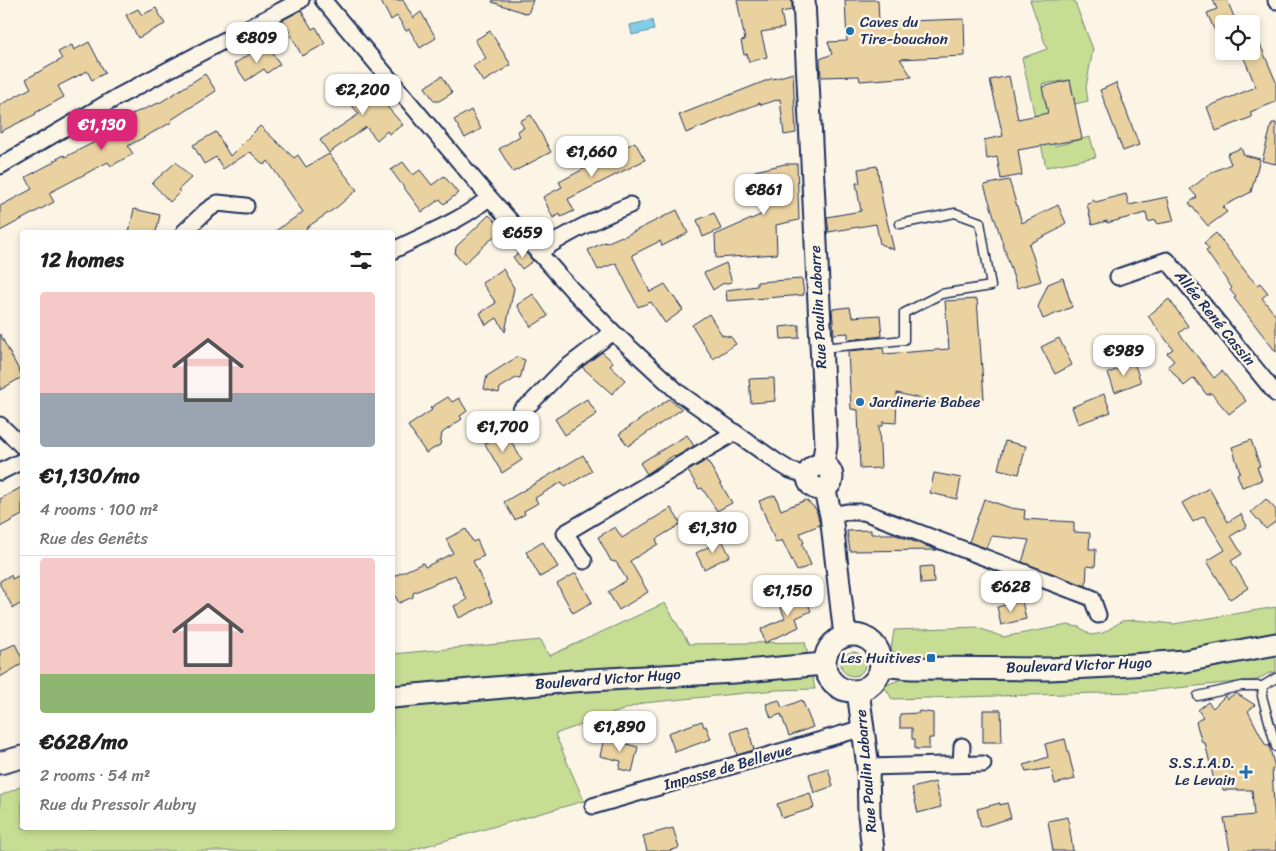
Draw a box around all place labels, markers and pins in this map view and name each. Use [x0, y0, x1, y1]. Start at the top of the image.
place label: Caves du Tire-bouchon [860, 9, 948, 52]
pin: €809 [227, 22, 287, 64]
marker: Caves du Tire-bouchon [844, 25, 856, 37]
pin: €2,200 [322, 74, 404, 116]
pin: €1,130 [61, 108, 143, 151]
pin: €1,660 [551, 136, 633, 178]
pin: €861 [734, 174, 794, 216]
pin: €659 [493, 216, 553, 259]
pin: €989 [1094, 334, 1154, 377]
place label: Jardinerie Babee [869, 389, 981, 415]
marker: Jardinerie Babee [854, 396, 866, 408]
pin: €1,700 [462, 410, 544, 453]
pin: €1,310 [672, 512, 754, 554]
pin: €628 [981, 570, 1041, 613]
pin: €1,150 [747, 574, 829, 617]
place label: Les Huitives [840, 645, 921, 671]
marker: Les Huitives [925, 652, 937, 664]
pin: €1,890 [579, 710, 661, 753]
place label: S.S.I.A.D. Le Levain [1169, 750, 1235, 793]
marker: S.S.I.A.D. Le Levain [1239, 765, 1253, 779]

